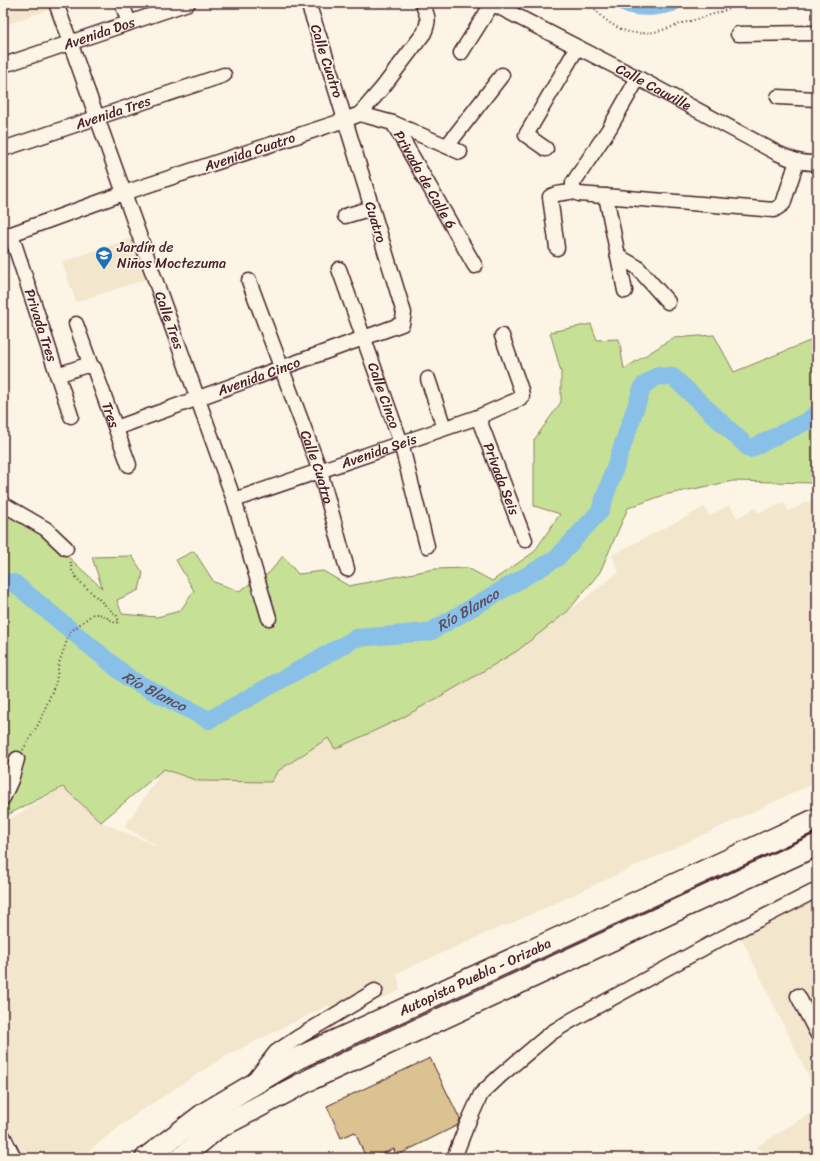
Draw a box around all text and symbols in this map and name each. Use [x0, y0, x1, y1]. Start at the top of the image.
street label: Avenida Dos [59, 10, 139, 57]
street label: Calle Cuatro [303, 21, 350, 101]
street label: Calle Cauville [611, 57, 696, 118]
street label: Avenida Tres [71, 88, 155, 137]
street label: Avenida Cuatro [200, 125, 299, 179]
street label: Privada de Calle 6 [387, 126, 463, 234]
street label: Cuatro [357, 198, 394, 246]
place label: Jardín de Niños Moctezuma [116, 235, 226, 276]
school or university icon: Jardín de Niños Moctezuma [94, 245, 114, 270]
street label: Privada Tres [17, 285, 64, 366]
street label: Calle Tres [147, 288, 191, 353]
street label: Avenida Cinco [213, 350, 304, 403]
street label: Calle Cinco [360, 359, 407, 432]
street label: Tres [94, 399, 127, 432]
street label: Calle Cuatro [293, 426, 340, 507]
street label: Avenida Seis [337, 427, 421, 476]
street label: Privada Seis [476, 439, 527, 519]
water label: Río Blanco [431, 580, 506, 639]
water label: Río Blanco [116, 664, 192, 720]
street label: Autopista Puebla - Orizaba [394, 931, 556, 1023]

